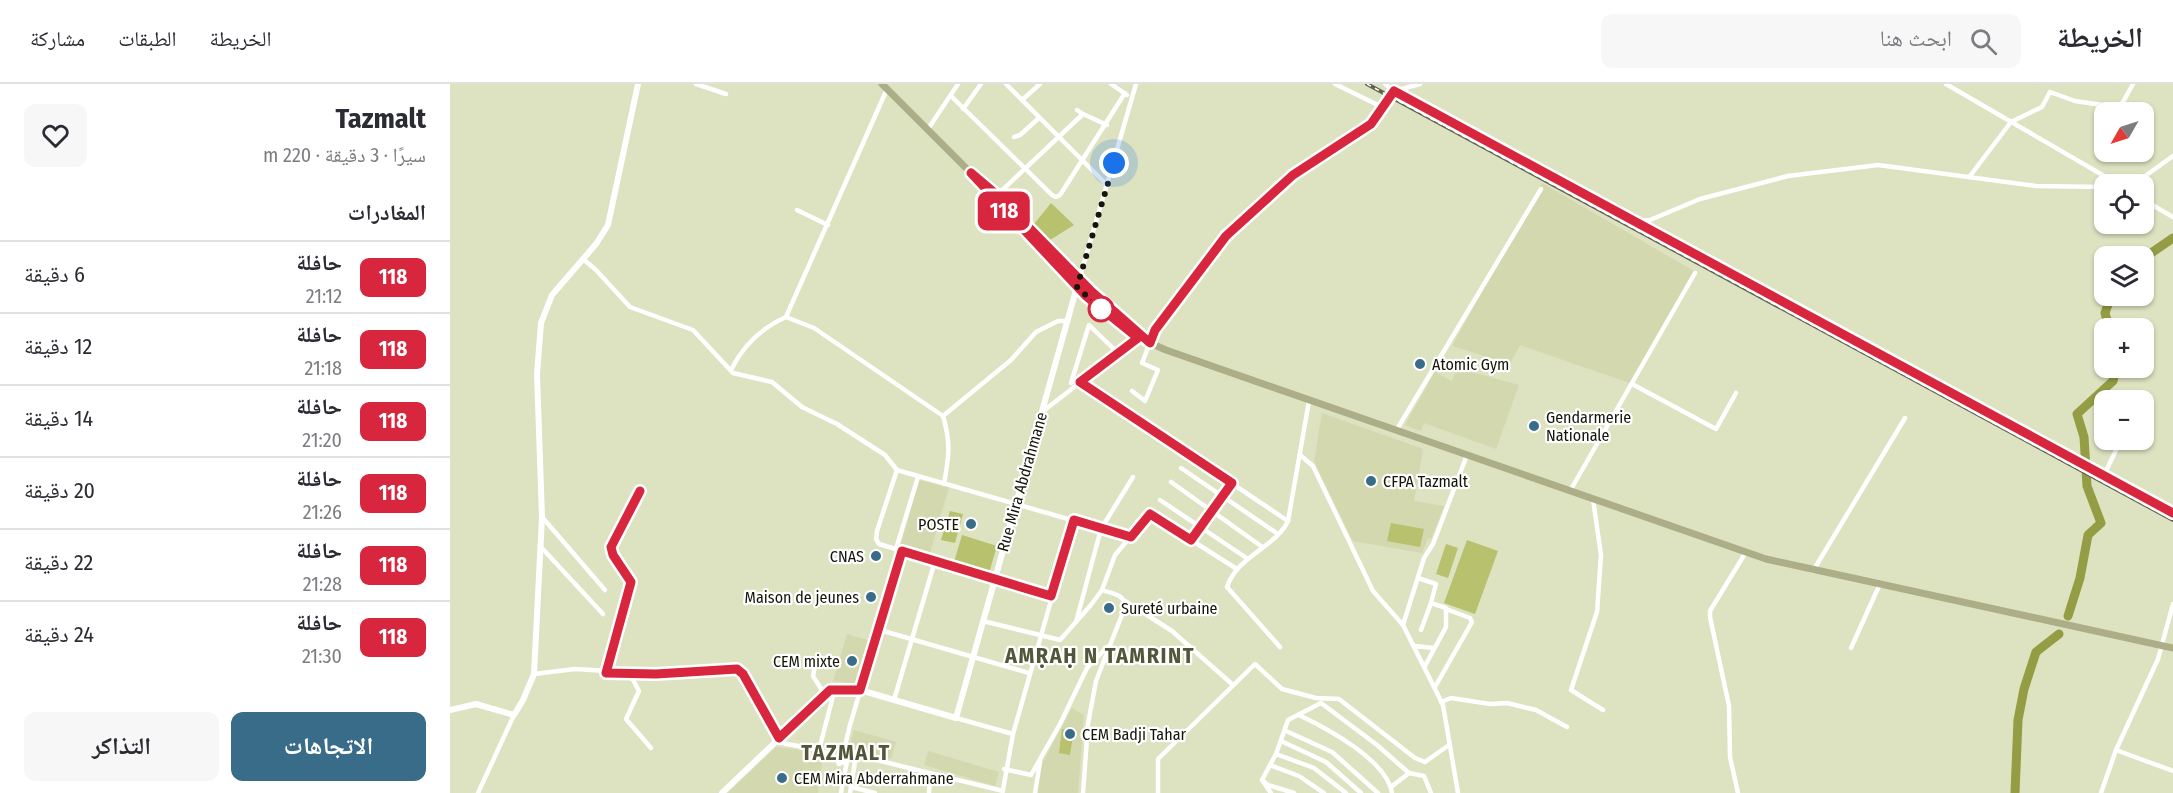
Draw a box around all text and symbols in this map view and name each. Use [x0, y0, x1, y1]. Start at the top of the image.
search box [1601, 14, 2021, 68]
text: الخريطة [2057, 21, 2143, 54]
text: ابحث هنا [1880, 25, 1952, 52]
icon: search [1967, 25, 2000, 58]
text: مشاركة [30, 26, 85, 52]
text: الطبقات [118, 26, 177, 52]
text: الخريطة [210, 26, 271, 52]
text: Tazmalt [336, 102, 426, 135]
north arrow [2094, 102, 2154, 162]
map controls [2094, 102, 2154, 450]
button: heart [24, 104, 87, 167]
text: سيرًا · 3 دقيقة · 220 m [263, 143, 426, 167]
your location [1099, 148, 1129, 178]
button: locate [2094, 174, 2154, 234]
line badge: 118 [970, 192, 1038, 230]
text: 118 [990, 198, 1018, 224]
text: المغادرات [348, 199, 426, 226]
button: layers [2094, 246, 2154, 306]
text: حافلة [296, 249, 342, 276]
text: 6 دقيقة [24, 261, 85, 288]
text: 118 [379, 264, 407, 290]
text: 21:12 [306, 284, 342, 308]
unlabelled marker [1088, 296, 1114, 322]
button: + [2094, 318, 2154, 378]
text: حافلة [296, 321, 342, 348]
text: 12 دقيقة [24, 333, 92, 360]
text: 118 [379, 336, 407, 362]
place label: Atomic Gym [1432, 355, 1509, 374]
text: 21:18 [305, 356, 342, 380]
marker: Atomic Gym [1413, 357, 1427, 371]
button: − [2094, 390, 2154, 450]
text: حافلة [296, 393, 342, 420]
text: 14 دقيقة [24, 405, 93, 432]
text: 118 [379, 408, 407, 434]
place label: Gendarmerie Nationale [1546, 408, 1631, 445]
street label: Rue Mira Abdrahmane [993, 410, 1051, 554]
marker: Gendarmerie Nationale [1527, 419, 1541, 433]
text: 21:20 [302, 428, 342, 452]
text: حافلة [296, 465, 342, 492]
place label: CFPA Tazmalt [1383, 472, 1469, 491]
marker: CFPA Tazmalt [1364, 474, 1378, 488]
text: 20 دقيقة [24, 477, 95, 504]
text: 118 [379, 480, 407, 506]
text: 21:26 [303, 500, 342, 524]
place label: POSTE [918, 515, 959, 534]
marker: POSTE [964, 517, 978, 531]
text: حافلة [296, 537, 342, 564]
place label: CNAS [830, 547, 864, 566]
text: 22 دقيقة [24, 549, 93, 576]
marker: CNAS [869, 549, 883, 563]
text: 118 [379, 552, 407, 578]
text: 21:28 [303, 572, 342, 596]
place label: Maison de jeunes [745, 588, 859, 607]
marker: Maison de jeunes [864, 590, 878, 604]
place label: Sureté urbaine [1121, 599, 1218, 618]
marker: Sureté urbaine [1102, 601, 1116, 615]
text: حافلة [296, 609, 342, 636]
text: 24 دقيقة [24, 621, 94, 648]
text: 118 [379, 624, 407, 650]
district label: AMṚAḤ N TAMRINT [1004, 642, 1195, 669]
text: 21:30 [302, 644, 342, 668]
place label: CEM mixte [773, 652, 840, 671]
marker: CEM mixte [845, 654, 859, 668]
button: التذاكر [24, 712, 219, 781]
button: الاتجاهات [231, 712, 426, 781]
place label: CEM Badji Tahar [1082, 725, 1186, 744]
marker: CEM Badji Tahar [1063, 727, 1077, 741]
district label: TAZMALT [801, 739, 891, 766]
place label: CEM Mira Abderrahmane [794, 769, 954, 788]
marker: CEM Mira Abderrahmane [775, 771, 789, 785]

